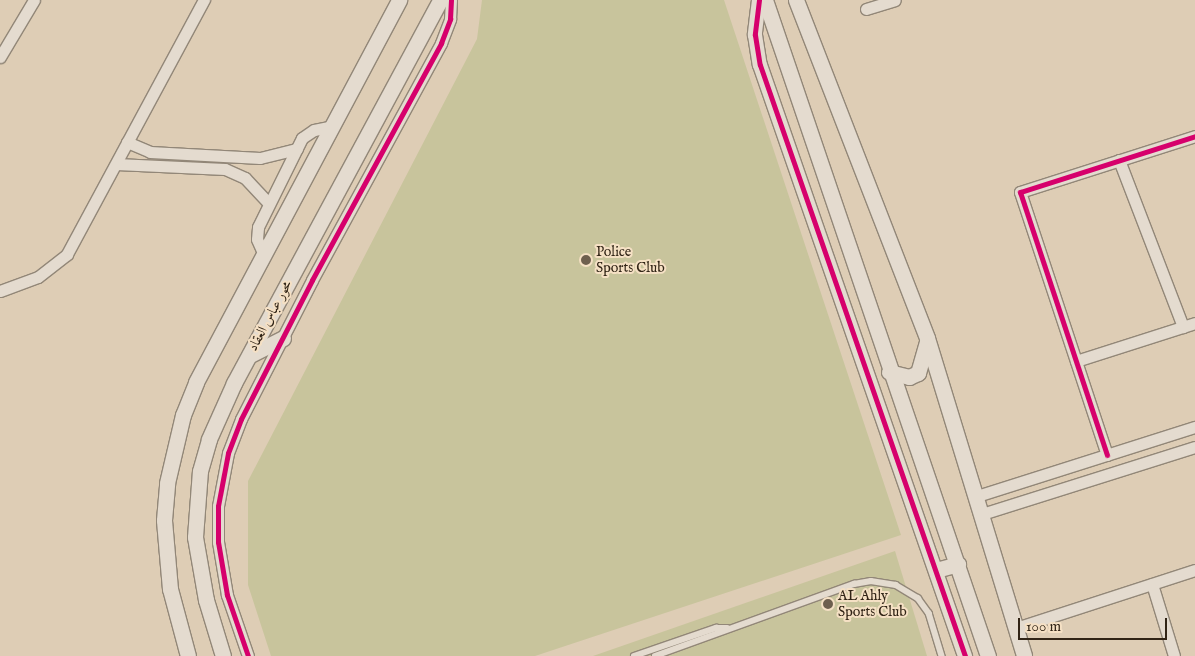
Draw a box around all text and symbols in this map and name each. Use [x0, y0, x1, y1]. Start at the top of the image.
place label: Police Sports Club [596, 244, 665, 276]
marker: Police Sports Club [580, 254, 592, 266]
street label: محور عباس العقاد [244, 278, 296, 354]
place label: AL Ahly Sports Club [838, 588, 907, 620]
marker: AL Ahly Sports Club [822, 598, 834, 610]
scale bar [1020, 608, 1169, 640]
text: 100 m [1026, 617, 1061, 636]

